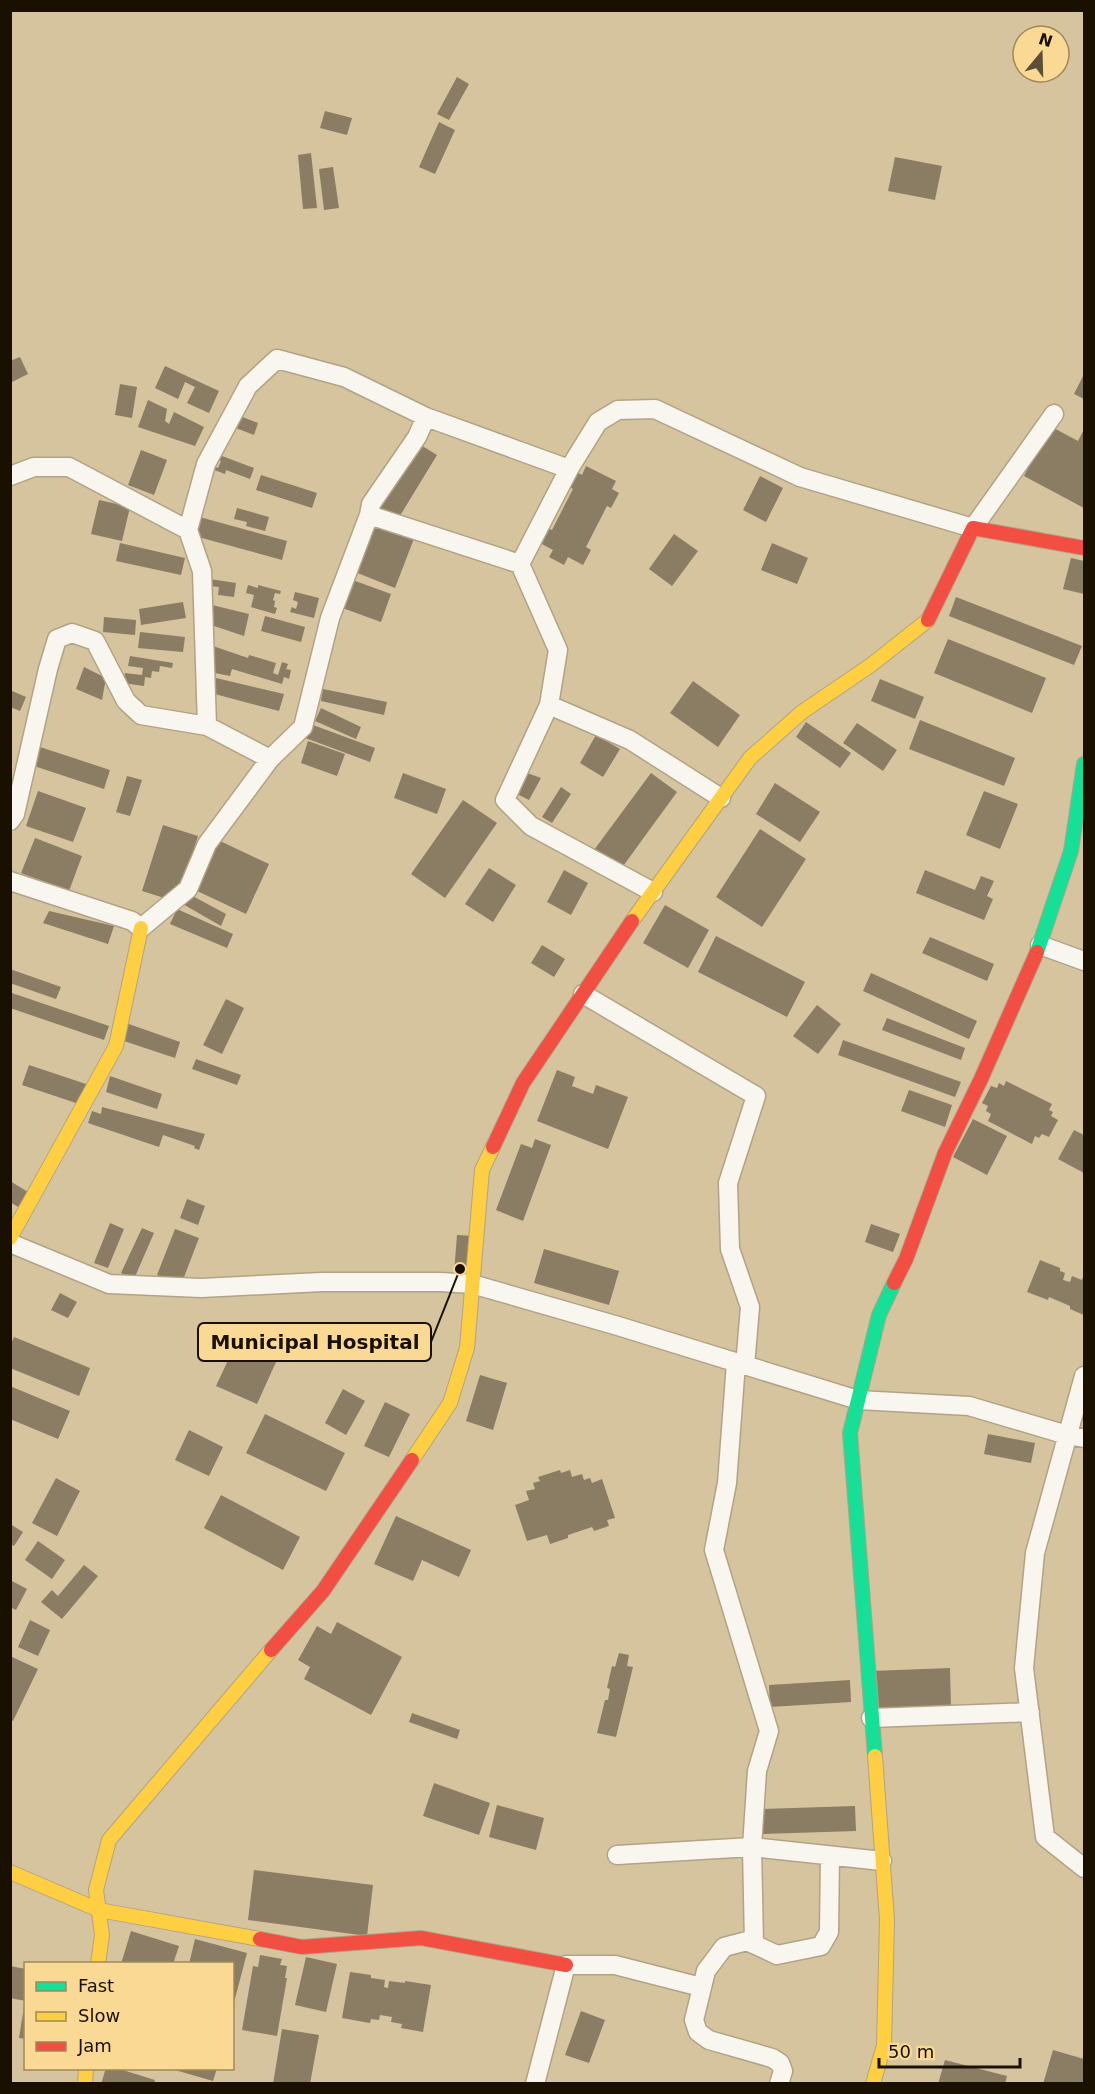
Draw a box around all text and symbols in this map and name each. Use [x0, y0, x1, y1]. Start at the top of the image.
north arrow [1011, 24, 1071, 84]
text: N [1036, 29, 1055, 51]
callout: Municipal Hospital [198, 1323, 431, 1361]
text: Municipal Hospital [210, 1330, 420, 1354]
legend [24, 1962, 234, 2070]
text: Fast [78, 1975, 114, 1996]
text: Slow [78, 2005, 120, 2026]
scale bar [879, 2031, 1020, 2069]
text: Jam [77, 2035, 112, 2056]
text: 50 m [888, 2041, 934, 2062]

